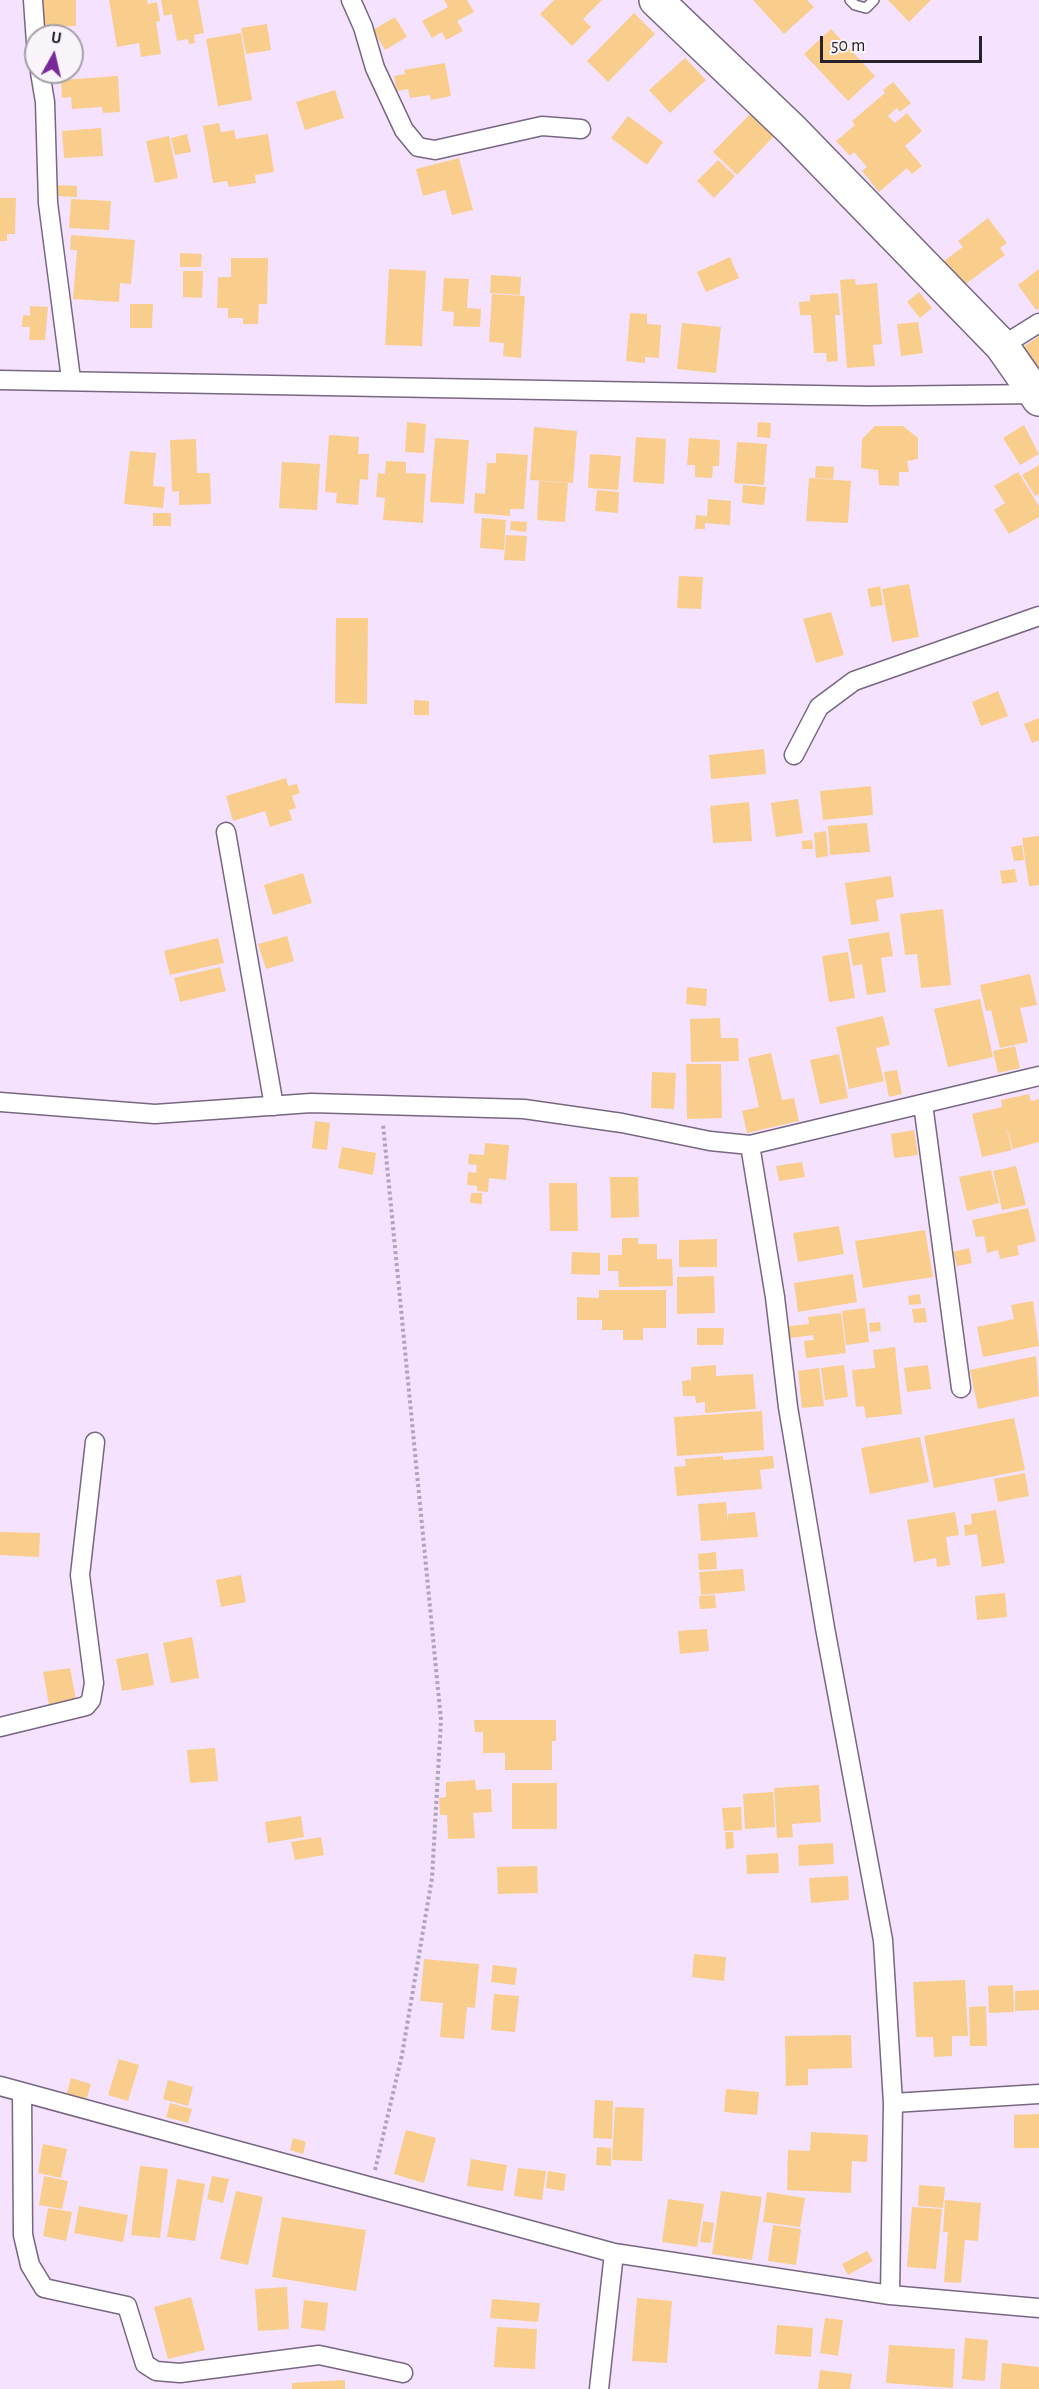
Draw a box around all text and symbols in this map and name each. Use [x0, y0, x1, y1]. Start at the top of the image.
north arrow [24, 24, 84, 84]
scale bar [823, 24, 985, 62]
text: U [50, 30, 62, 47]
text: 50 m [831, 37, 865, 55]

